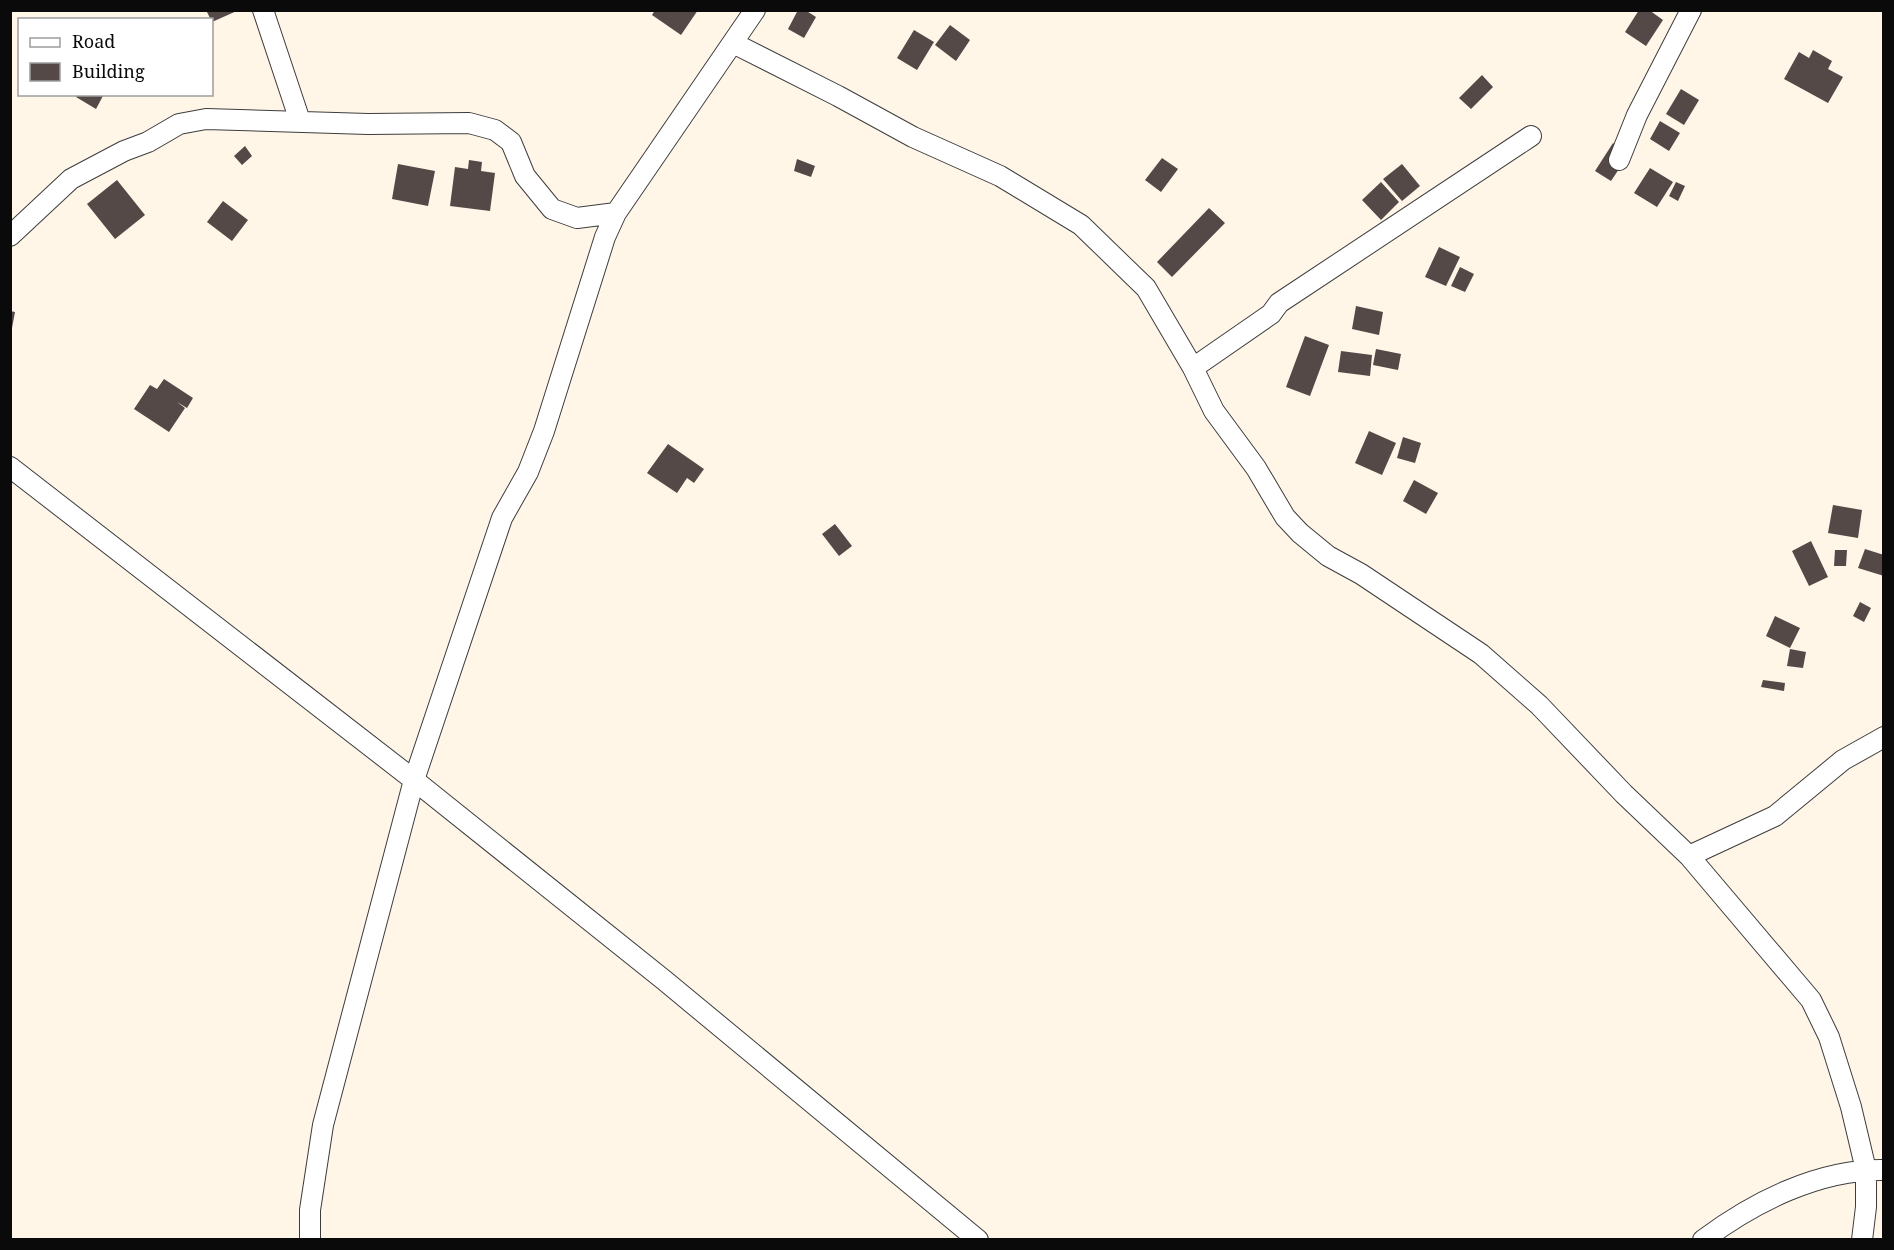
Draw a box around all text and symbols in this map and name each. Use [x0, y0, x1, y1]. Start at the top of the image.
legend [18, 18, 213, 96]
text: Road [72, 29, 115, 53]
text: Building [72, 59, 145, 83]

